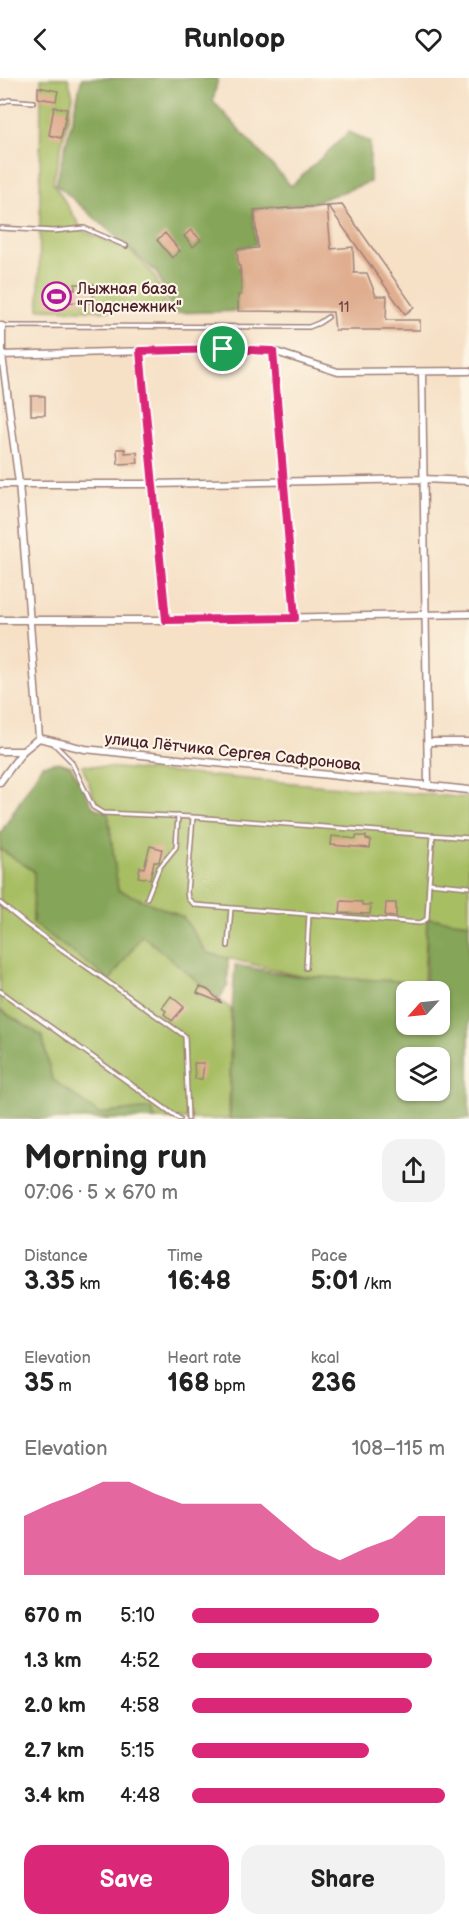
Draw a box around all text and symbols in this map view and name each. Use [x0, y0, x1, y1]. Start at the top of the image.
icon: back [24, 23, 57, 56]
text: Runloop [184, 23, 285, 55]
icon: heart [412, 23, 445, 56]
place label: Лыжная база "Подснежник" [76, 280, 182, 317]
sports icon: Лыжная база "Подснежник" [40, 281, 72, 313]
house number: 11 [339, 299, 349, 316]
pin [197, 323, 248, 374]
icon: arrive [206, 332, 239, 365]
street label: улица Лётчика Сергея Сафронова [104, 730, 362, 775]
north arrow [396, 981, 450, 1035]
map controls [396, 981, 450, 1101]
button: layers [396, 1047, 450, 1101]
text: Morning run [24, 1138, 207, 1178]
button: share [382, 1139, 445, 1202]
text: 07:06 · 5 × 670 m [24, 1181, 178, 1205]
text: Distance [24, 1247, 88, 1266]
text: Time [167, 1247, 203, 1266]
text: Pace [311, 1247, 347, 1266]
text: 3.35 [24, 1266, 75, 1297]
text: 16:48 [167, 1266, 231, 1297]
text: 5:01 [311, 1266, 359, 1297]
text: km [75, 1275, 101, 1294]
text: /km [359, 1275, 392, 1294]
text: Elevation [24, 1349, 91, 1368]
text: Heart rate [167, 1349, 241, 1368]
text: kcal [311, 1349, 339, 1368]
text: 35 [24, 1368, 54, 1399]
text: 168 [167, 1368, 210, 1399]
text: 236 [311, 1368, 357, 1399]
text: m [54, 1377, 72, 1396]
text: bpm [210, 1377, 246, 1396]
text: Elevation [24, 1437, 107, 1461]
text: 108–115 m [352, 1437, 445, 1461]
text: 670 m [24, 1604, 82, 1628]
text: 5:10 [120, 1604, 155, 1628]
text: 1.3 km [24, 1649, 81, 1673]
text: 4:52 [120, 1649, 160, 1673]
text: 2.0 km [24, 1694, 86, 1718]
text: 4:58 [120, 1694, 159, 1718]
text: 2.7 km [24, 1739, 84, 1763]
text: 5:15 [120, 1739, 155, 1763]
text: 3.4 km [24, 1784, 85, 1808]
text: 4:48 [120, 1784, 160, 1808]
button: Save [24, 1845, 229, 1914]
button: Share [241, 1845, 445, 1914]

